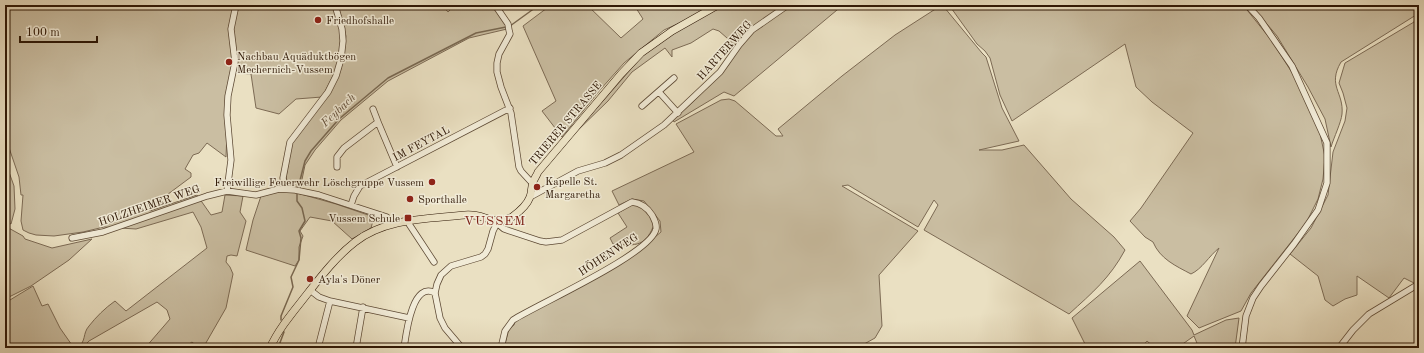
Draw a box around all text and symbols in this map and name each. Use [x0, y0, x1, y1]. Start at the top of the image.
marker: Friedhofshalle [313, 15, 323, 25]
place label: Friedhofshalle [326, 16, 394, 27]
scale bar [20, 18, 97, 44]
street label: HARTERWEG [696, 19, 755, 83]
text: 100 m [26, 27, 60, 39]
place label: Nachbau Aquäduktbögen Mechernich-Vussem [237, 52, 356, 76]
marker: Nachbau Aquäduktbögen Mechernich-Vussem [224, 57, 234, 67]
street label: TRIERER STRASSE [528, 80, 605, 168]
water label: Feybach [318, 92, 358, 130]
street label: IM FEYTAL [392, 125, 452, 164]
marker: Freiwillige Feuerwehr Löschgruppe Vussem [427, 177, 437, 187]
place label: Kapelle St. Margaretha [545, 177, 601, 201]
place label: Freiwillige Feuerwehr Löschgruppe Vussem [214, 178, 424, 189]
marker: Kapelle St. Margaretha [532, 182, 542, 192]
street label: HOLZHEIMER WEG [97, 184, 202, 229]
marker: Sporthalle [405, 194, 415, 204]
place label: Sporthalle [418, 195, 467, 206]
marker: Vussem Schule [403, 213, 413, 223]
place label: Vussem Schule [328, 214, 400, 225]
district label: VUSSEM [464, 215, 526, 228]
street label: HÖHENWEG [576, 230, 641, 278]
marker: Ayla's Döner [305, 274, 315, 284]
place label: Ayla's Döner [318, 275, 381, 286]

